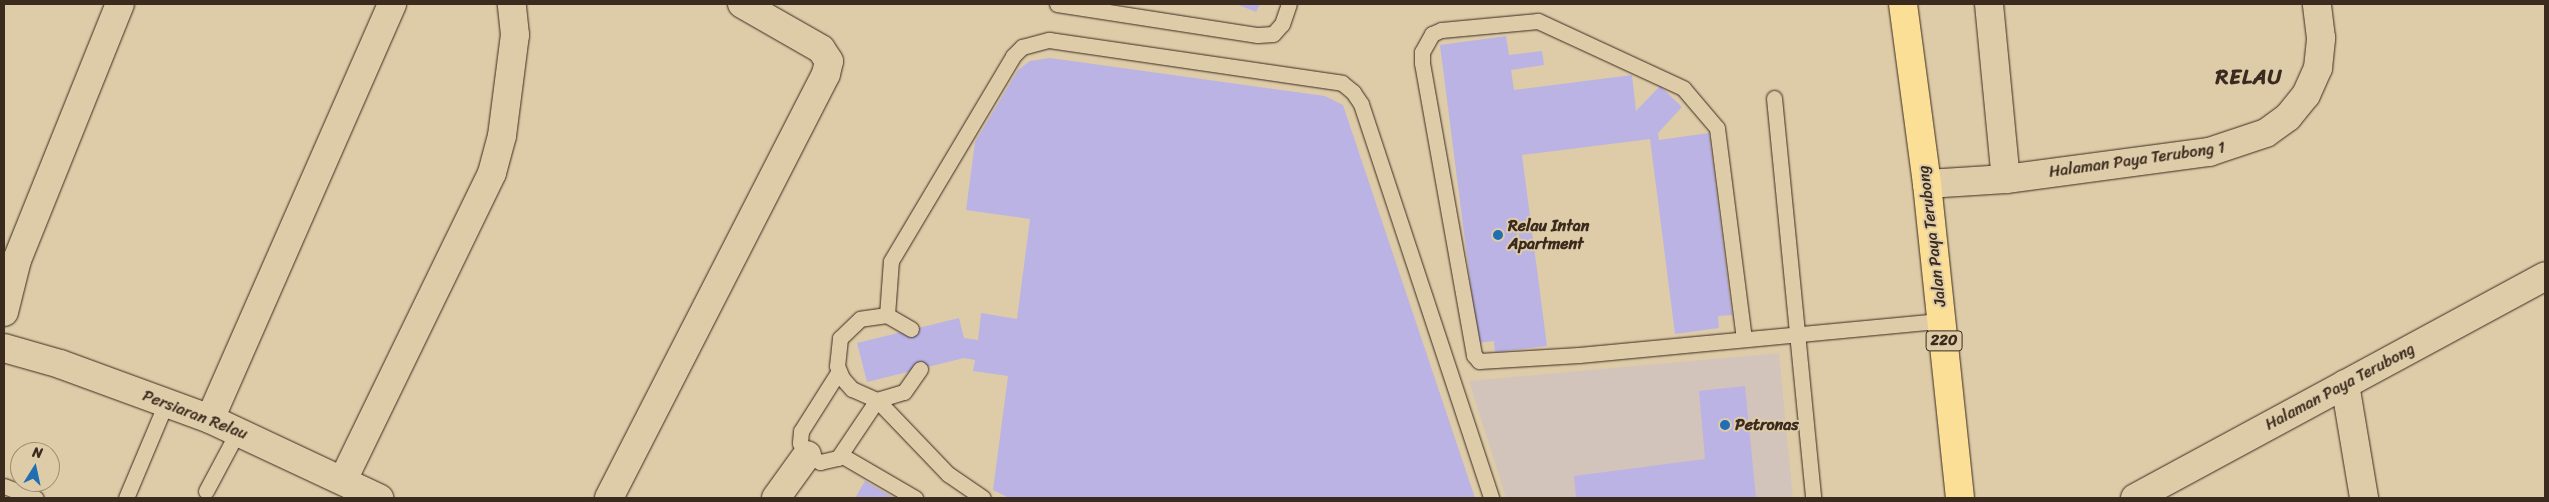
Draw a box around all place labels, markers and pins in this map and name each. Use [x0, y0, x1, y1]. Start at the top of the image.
place label: Relau Intan Apartment [1508, 216, 1590, 254]
marker: Relau Intan Apartment [1492, 229, 1504, 241]
place label: Petronas [1735, 415, 1799, 435]
marker: Petronas [1719, 419, 1731, 431]

